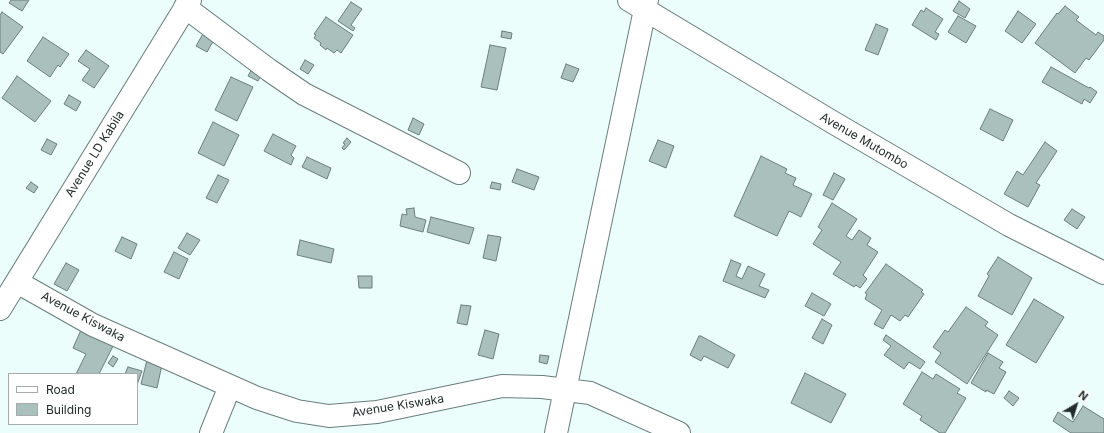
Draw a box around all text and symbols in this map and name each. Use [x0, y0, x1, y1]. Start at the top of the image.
street label: Avenue LD Kabila [63, 108, 127, 200]
street label: Avenue Mutombo [817, 110, 911, 172]
street label: Avenue Kiswaka [39, 289, 127, 345]
legend [8, 373, 138, 425]
text: Road [46, 382, 75, 397]
north arrow [1056, 385, 1096, 425]
text: N [1076, 387, 1091, 404]
street label: Avenue Kiswaka [351, 392, 445, 420]
text: Building [46, 402, 91, 417]

